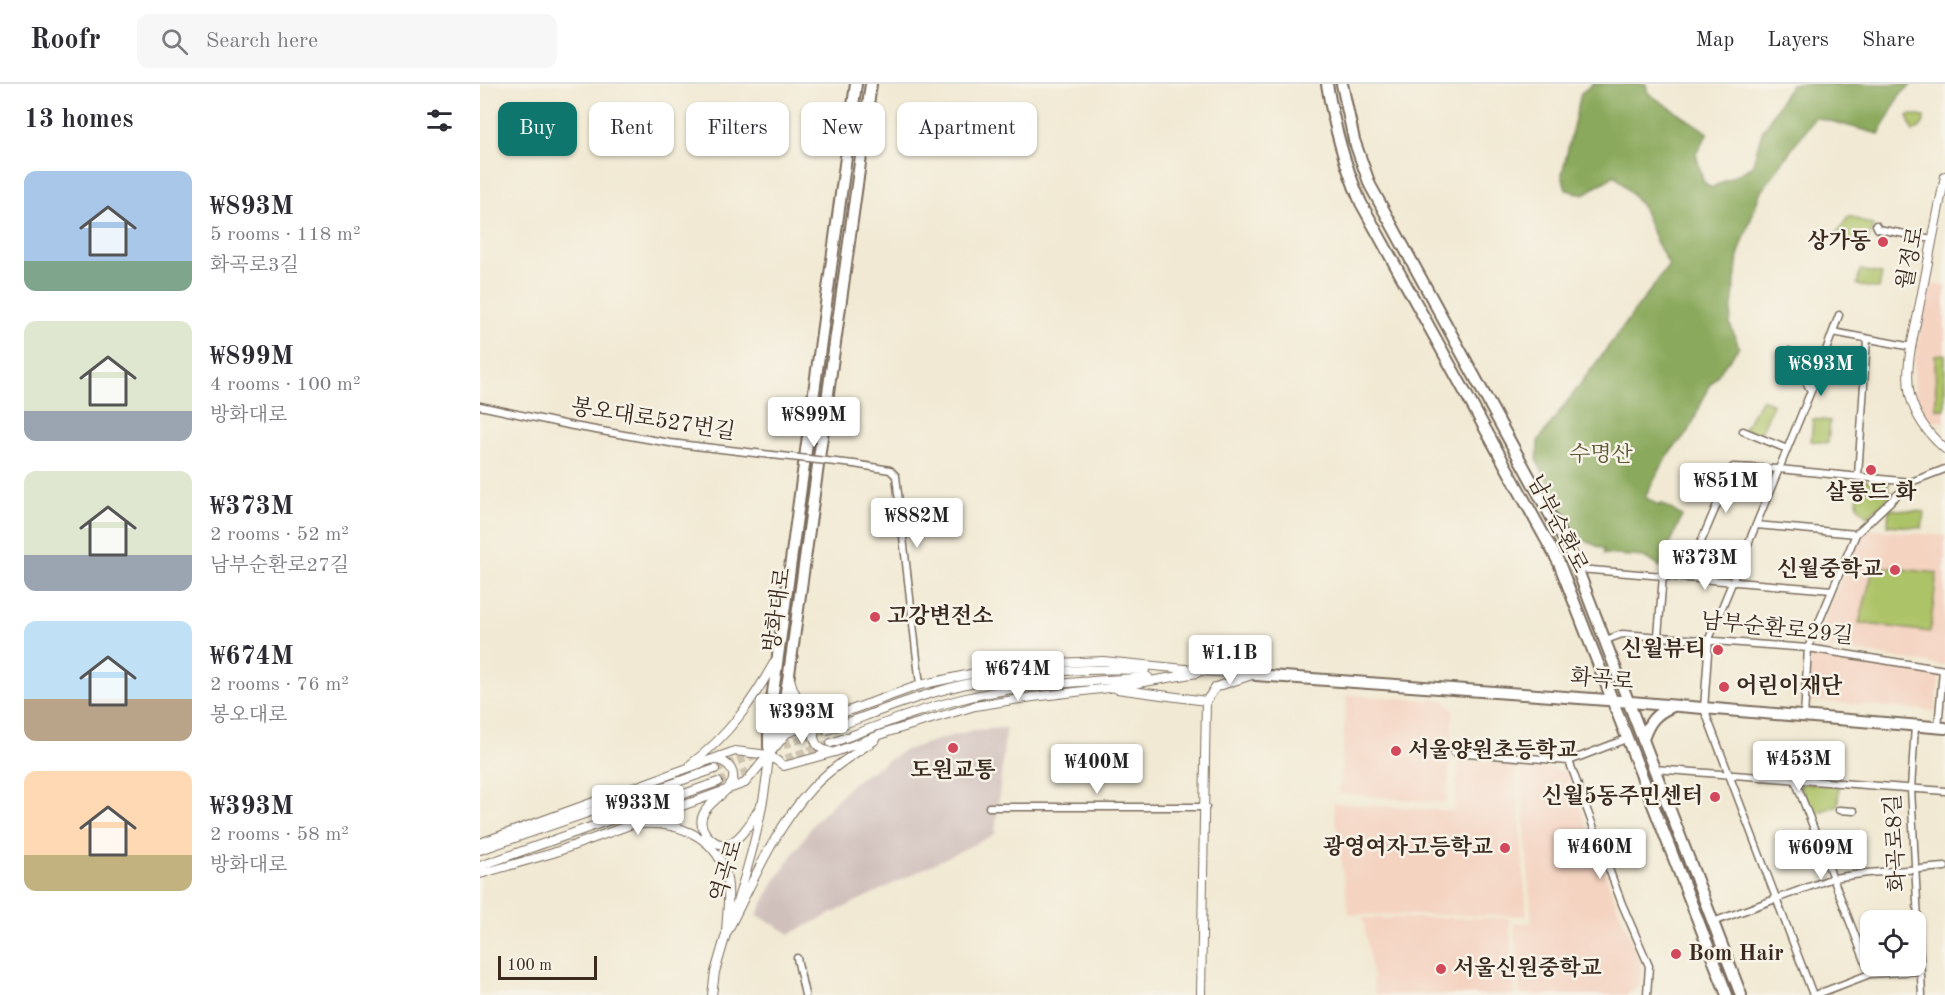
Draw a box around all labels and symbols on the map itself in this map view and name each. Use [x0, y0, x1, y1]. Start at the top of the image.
street label: 월정로 [1893, 224, 1928, 291]
place label: 상가동 [1807, 228, 1871, 253]
marker: 상가동 [1876, 235, 1890, 249]
pin: ₩893M [1779, 346, 1863, 397]
street label: 봉오대로527번길 [569, 394, 737, 444]
pin: ₩899M [772, 397, 856, 448]
park label: 수명산 [1569, 443, 1634, 466]
pin: ₩851M [1684, 463, 1768, 514]
marker: 살롱드 화 [1864, 463, 1878, 477]
street label: 남부순환로 [1523, 471, 1593, 576]
place label: 살롱드 화 [1825, 479, 1917, 504]
pin: ₩882M [875, 498, 959, 549]
pin: ₩373M [1663, 540, 1747, 591]
place label: 신월중학교 [1777, 556, 1883, 581]
marker: 신월중학교 [1888, 563, 1902, 577]
street label: 방화대로 [760, 566, 795, 654]
place label: 고강변전소 [887, 603, 993, 628]
street label: 남부순환로29길 [1700, 608, 1854, 648]
marker: 고강변전소 [868, 610, 882, 624]
pin: ₩1.1B [1188, 635, 1272, 686]
place label: 신월뷰티 [1621, 636, 1706, 661]
marker: 신월뷰티 [1711, 643, 1725, 657]
pin: ₩674M [976, 651, 1060, 702]
street label: 화곡로 [1569, 665, 1635, 694]
place label: 어린이재단 [1736, 673, 1843, 698]
marker: 어린이재단 [1717, 680, 1731, 694]
pin: ₩393M [760, 694, 844, 745]
place label: 서울양원초등학교 [1408, 737, 1578, 762]
marker: 도원교통 [946, 741, 960, 755]
pin: ₩453M [1757, 741, 1841, 792]
pin: ₩400M [1055, 744, 1139, 795]
marker: 서울양원초등학교 [1389, 744, 1403, 758]
place label: 도원교통 [910, 757, 996, 782]
place label: 신월5동주민센터 [1541, 783, 1703, 808]
pin: ₩933M [596, 785, 680, 836]
marker: 신월5동주민센터 [1708, 790, 1722, 804]
street label: 화곡로8길 [1881, 794, 1910, 892]
pin: ₩460M [1558, 829, 1642, 880]
pin: ₩609M [1779, 830, 1863, 881]
place label: 광영여자고등학교 [1323, 834, 1493, 859]
street label: 역곡로 [706, 837, 747, 905]
marker: 광영여자고등학교 [1498, 841, 1512, 855]
place label: Bom Hair [1688, 943, 1784, 965]
marker: Bom Hair [1669, 947, 1683, 961]
scale bar [498, 953, 597, 980]
place label: 서울신원중학교 [1453, 955, 1602, 980]
marker: 서울신원중학교 [1434, 962, 1448, 976]

